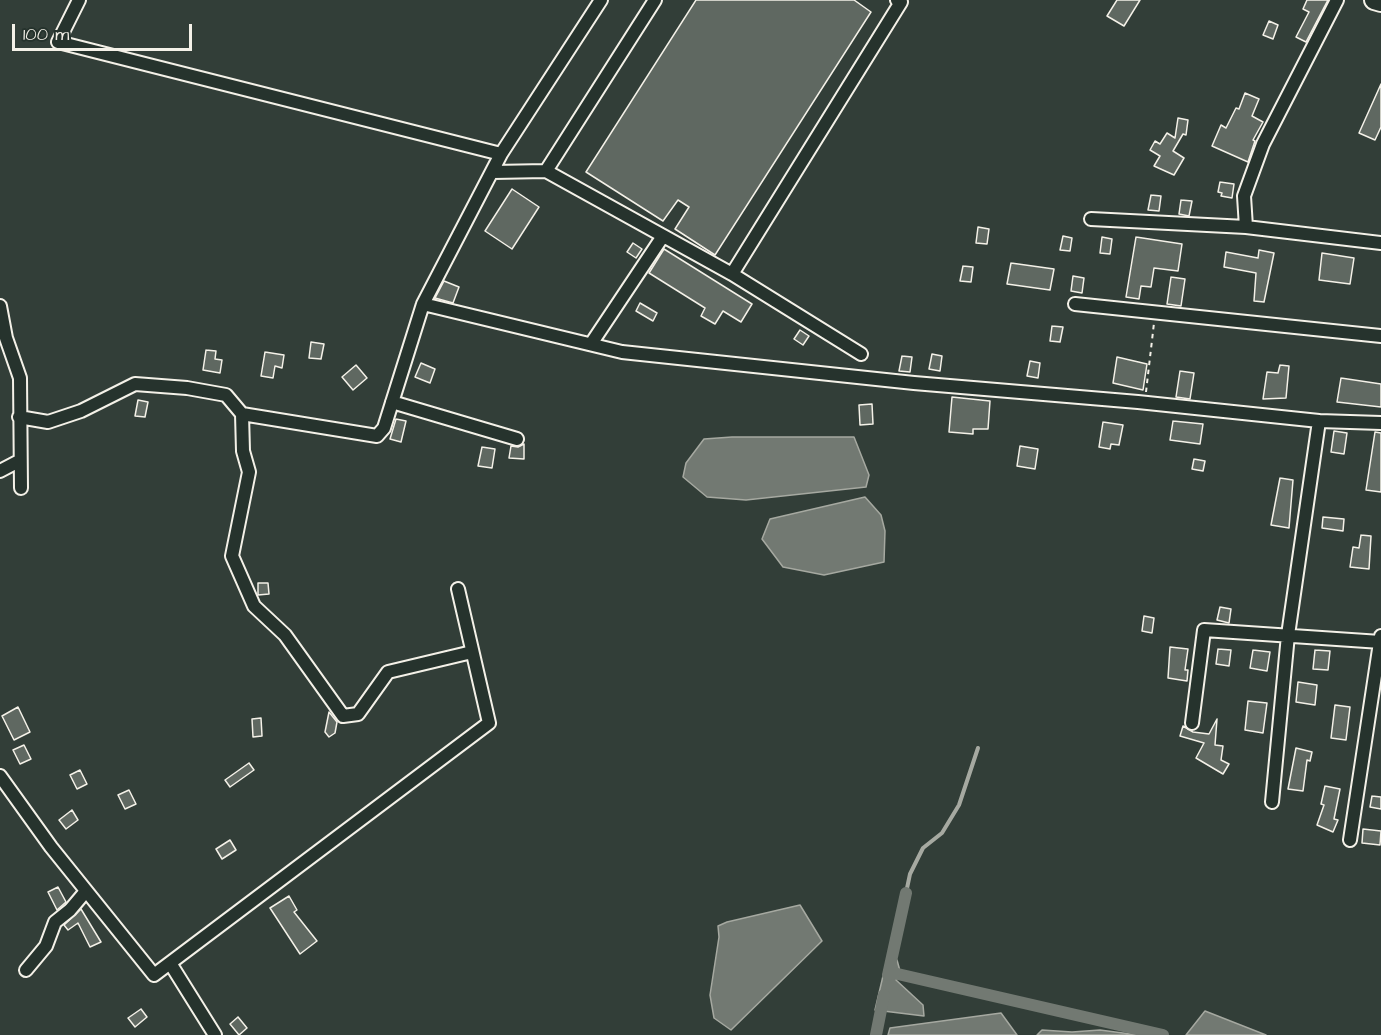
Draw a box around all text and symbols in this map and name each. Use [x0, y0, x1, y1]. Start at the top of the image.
scale bar [15, 12, 195, 50]
text: 100 m [23, 22, 69, 47]

